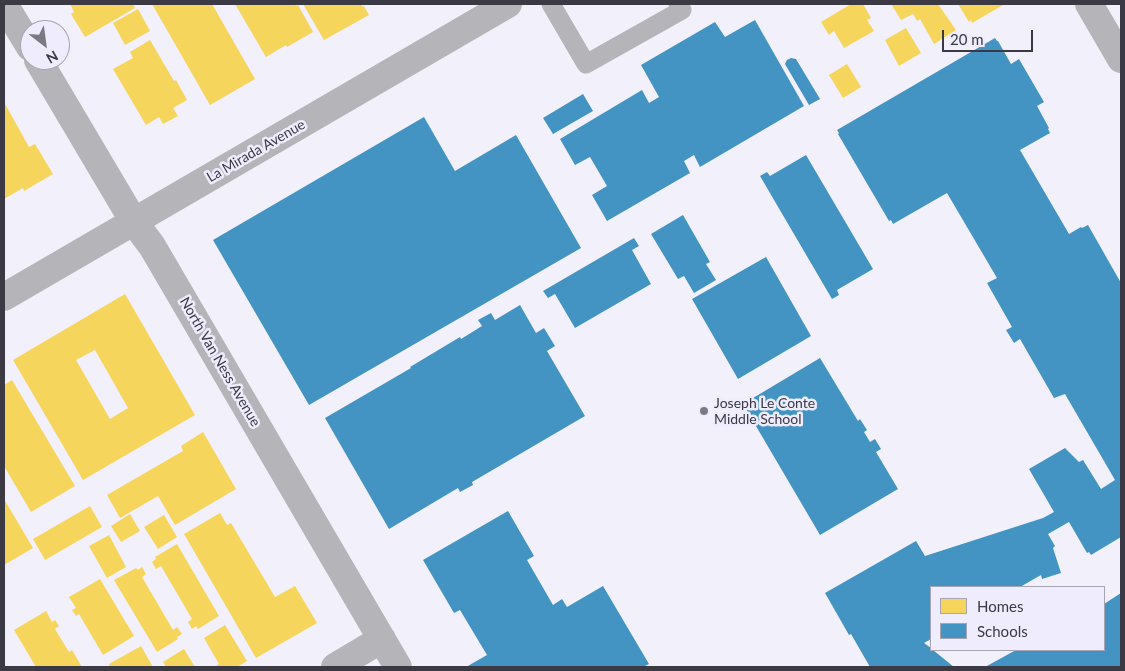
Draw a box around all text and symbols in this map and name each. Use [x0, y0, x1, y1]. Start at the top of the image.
north arrow [20, 20, 70, 70]
scale bar [945, 20, 1036, 52]
text: 20 m [950, 30, 984, 48]
text: N [43, 47, 61, 68]
street label: La Mirada Avenue [204, 116, 308, 186]
street label: North Van Ness Avenue [176, 294, 264, 430]
place label: Joseph Le Conte Middle School [714, 395, 815, 428]
marker: Joseph Le Conte Middle School [698, 405, 710, 417]
legend [930, 586, 1105, 651]
text: Homes [977, 597, 1023, 615]
text: Schools [977, 622, 1028, 640]

